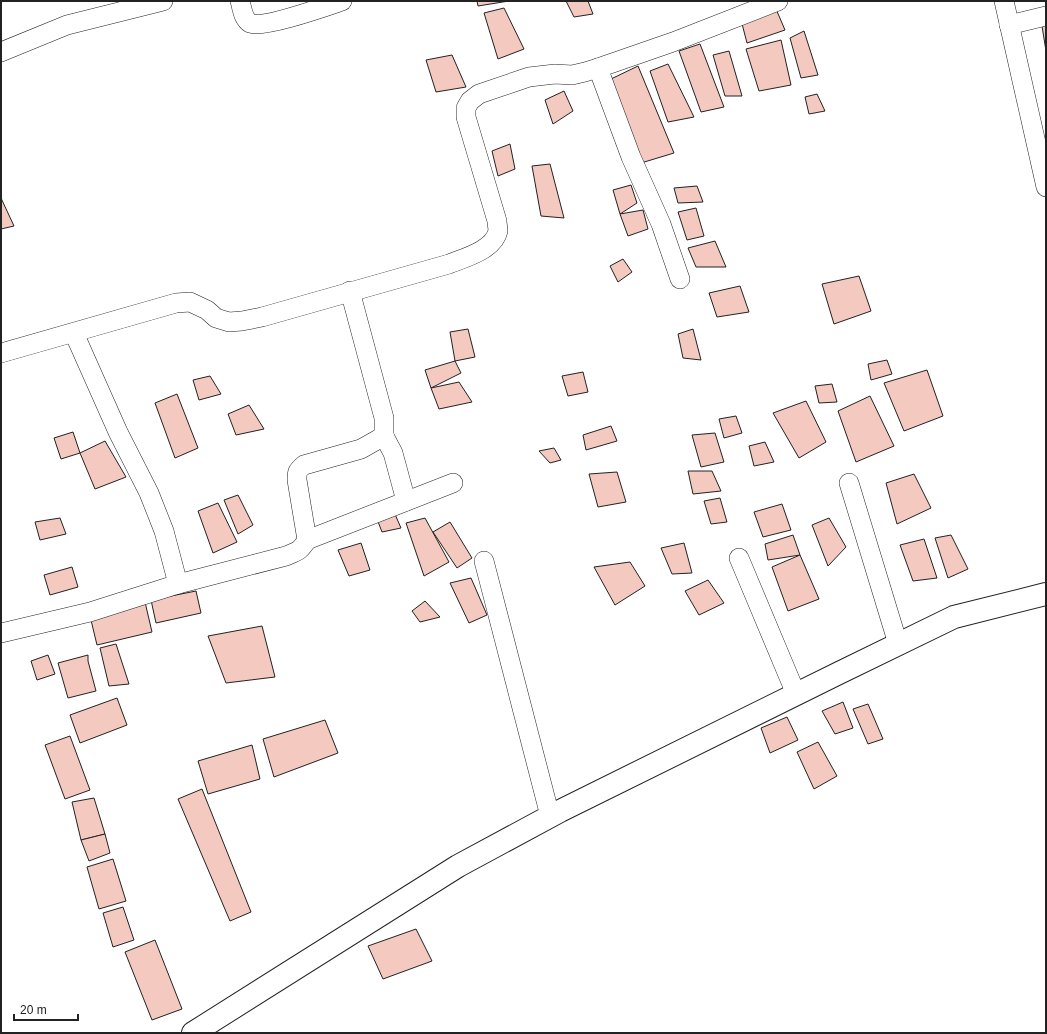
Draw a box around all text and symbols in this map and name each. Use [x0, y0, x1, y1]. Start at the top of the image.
scale bar [14, 996, 78, 1022]
text: 20 m [20, 1003, 47, 1017]

